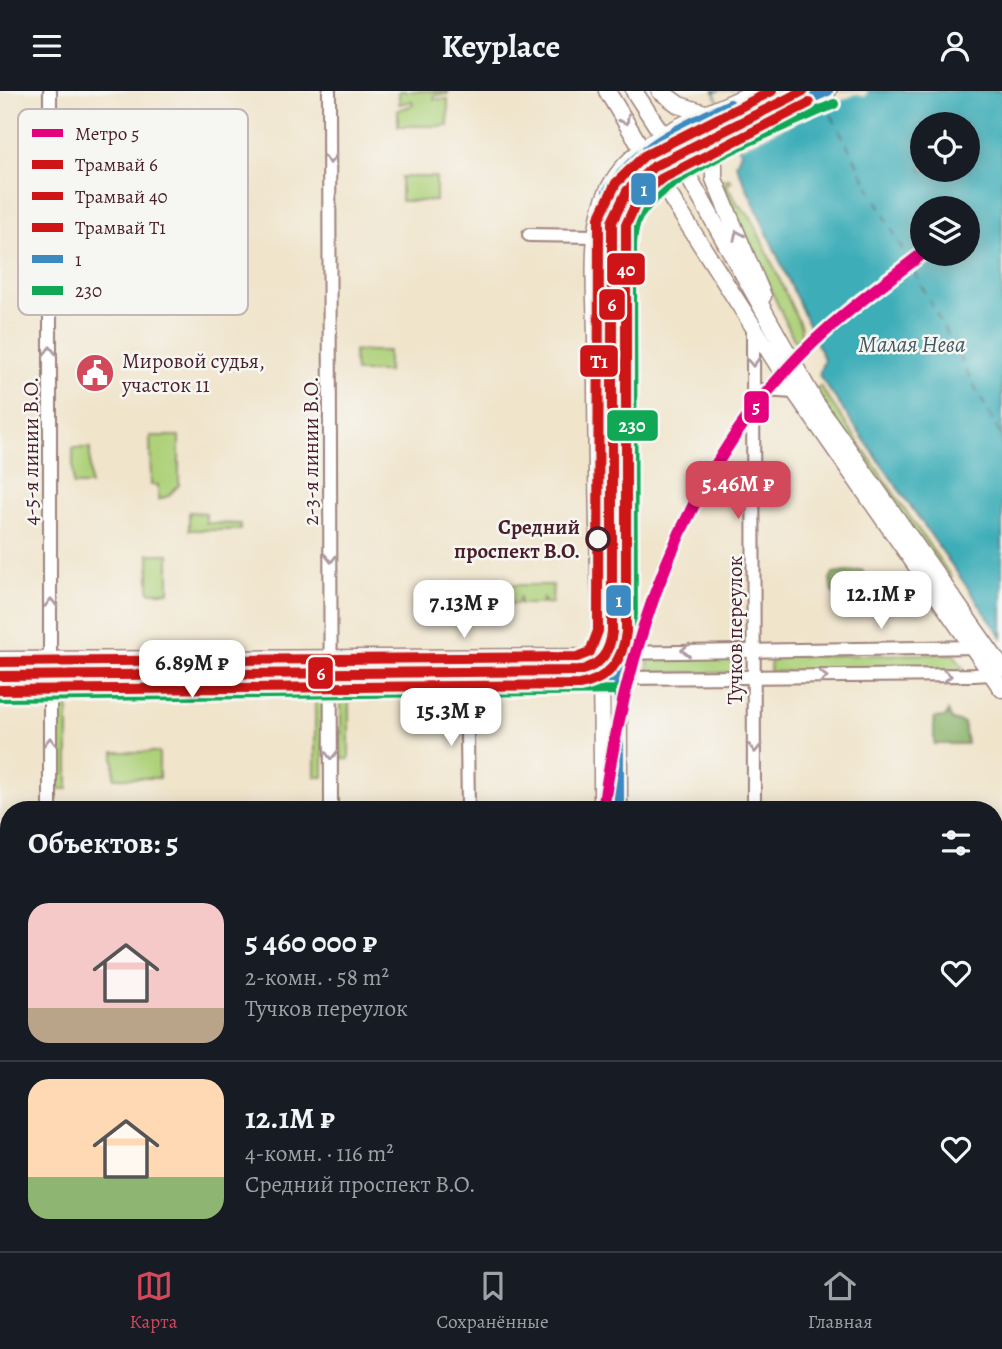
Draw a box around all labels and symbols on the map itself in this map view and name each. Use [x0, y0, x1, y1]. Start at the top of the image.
legend [18, 109, 248, 315]
one-way arrow [617, 113, 630, 126]
text: Метро 5 [75, 121, 139, 147]
text: Трамвай 6 [75, 152, 158, 178]
one-way arrow [322, 154, 338, 165]
line badge: 1 [630, 172, 657, 206]
text: 1 [641, 177, 648, 203]
text: Трамвай 40 [75, 184, 168, 210]
text: Трамвай Т1 [75, 215, 166, 241]
one-way arrow [732, 230, 746, 243]
text: 1 [75, 247, 82, 273]
line badge: 40 [606, 252, 646, 286]
text: 40 [617, 257, 636, 283]
text: 230 [75, 278, 102, 304]
line badge: 6 [598, 288, 626, 321]
text: 6 [608, 292, 617, 318]
water label: Малая Нева [858, 329, 966, 360]
line badge: Т1 [579, 344, 619, 378]
one-way arrow [42, 346, 58, 356]
place label: Мировой судья, участок 11 [121, 347, 265, 399]
text: Т1 [590, 349, 608, 375]
public building icon: Мировой судья, участок 11 [74, 352, 116, 394]
one-way arrow [745, 357, 761, 367]
street label: 4-5-я линии В.О. [17, 376, 45, 526]
street label: 2-3-я линии В.О. [297, 376, 325, 526]
line badge: 5 [743, 390, 770, 424]
text: 5 [752, 394, 760, 420]
line badge: 230 [606, 409, 659, 442]
text: 230 [619, 413, 646, 439]
pin: 5.46M ₽ [673, 461, 803, 521]
place label: Средний проспект В.О. [454, 513, 580, 565]
marker: Средний проспект В.О. [586, 527, 610, 551]
one-way arrow [323, 553, 339, 564]
street label: Тучков переулок [721, 555, 749, 704]
pin: 12.1M ₽ [816, 571, 946, 631]
pin: 7.13M ₽ [399, 581, 529, 640]
line badge: 1 [605, 584, 632, 617]
text: 1 [616, 588, 623, 614]
one-way arrow [43, 598, 59, 608]
pin: 6.89M ₽ [127, 641, 257, 700]
one-way arrow [681, 643, 692, 658]
line badge: 6 [307, 656, 334, 690]
text: 6 [317, 661, 326, 687]
one-way arrow [941, 668, 952, 683]
one-way arrow [818, 669, 829, 684]
pin: 15.3M ₽ [386, 689, 516, 748]
one-way arrow [42, 736, 58, 747]
one-way arrow [747, 744, 763, 754]
one-way arrow [323, 750, 339, 761]

